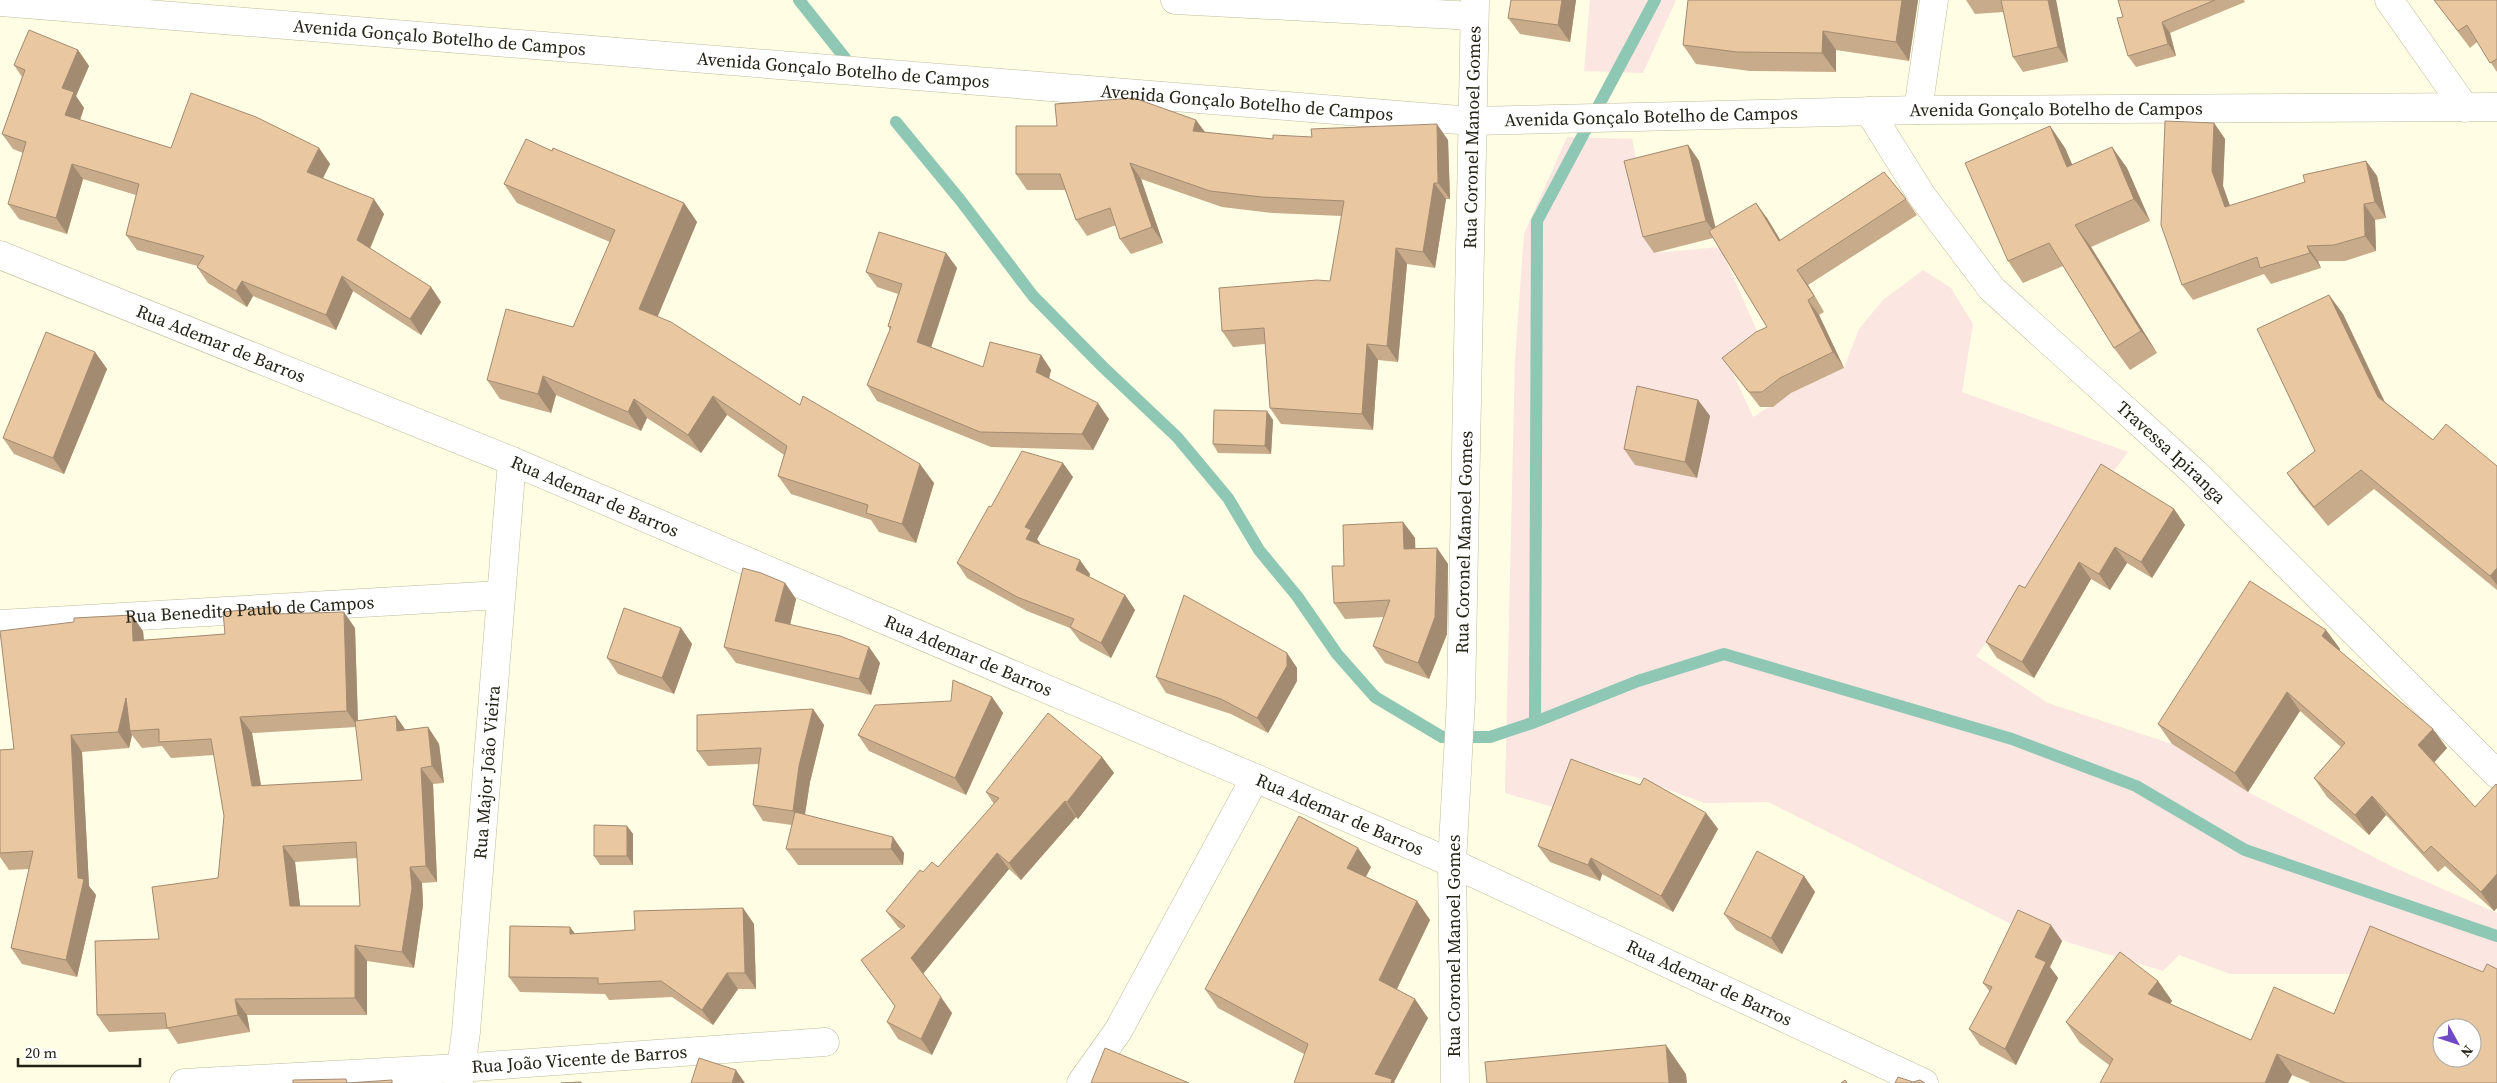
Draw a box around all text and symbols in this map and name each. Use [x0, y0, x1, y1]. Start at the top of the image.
street label: Avenida Gonçalo Botelho de Campos [292, 13, 587, 61]
street label: Rua Coronel Manoel Gomes [1457, 25, 1486, 249]
street label: Avenida Gonçalo Botelho de Campos [696, 45, 991, 94]
street label: Avenida Gonçalo Botelho de Campos [1100, 78, 1394, 127]
street label: Avenida Gonçalo Botelho de Campos [1909, 96, 2203, 122]
street label: Avenida Gonçalo Botelho de Campos [1504, 100, 1798, 132]
street label: Rua Ademar de Barros [133, 298, 309, 389]
street label: Travessa Ipiranga [2111, 395, 2232, 510]
street label: Rua Coronel Manoel Gomes [1449, 430, 1478, 654]
street label: Rua Ademar de Barros [507, 449, 683, 543]
street label: Rua Benedito Paulo de Campos [124, 589, 375, 629]
street label: Rua Ademar de Barros [881, 608, 1057, 702]
street label: Rua Major João Vieira [467, 684, 506, 860]
street label: Rua Ademar de Barros [1252, 767, 1428, 861]
street label: Rua Coronel Manoel Gomes [1441, 834, 1466, 1058]
street label: Rua Ademar de Barros [1622, 933, 1797, 1032]
north arrow [2432, 1018, 2482, 1068]
scale bar [18, 1036, 140, 1068]
street label: Rua João Vicente de Barros [471, 1039, 688, 1079]
text: N [2456, 1041, 2478, 1062]
text: 20 m [25, 1042, 57, 1063]

